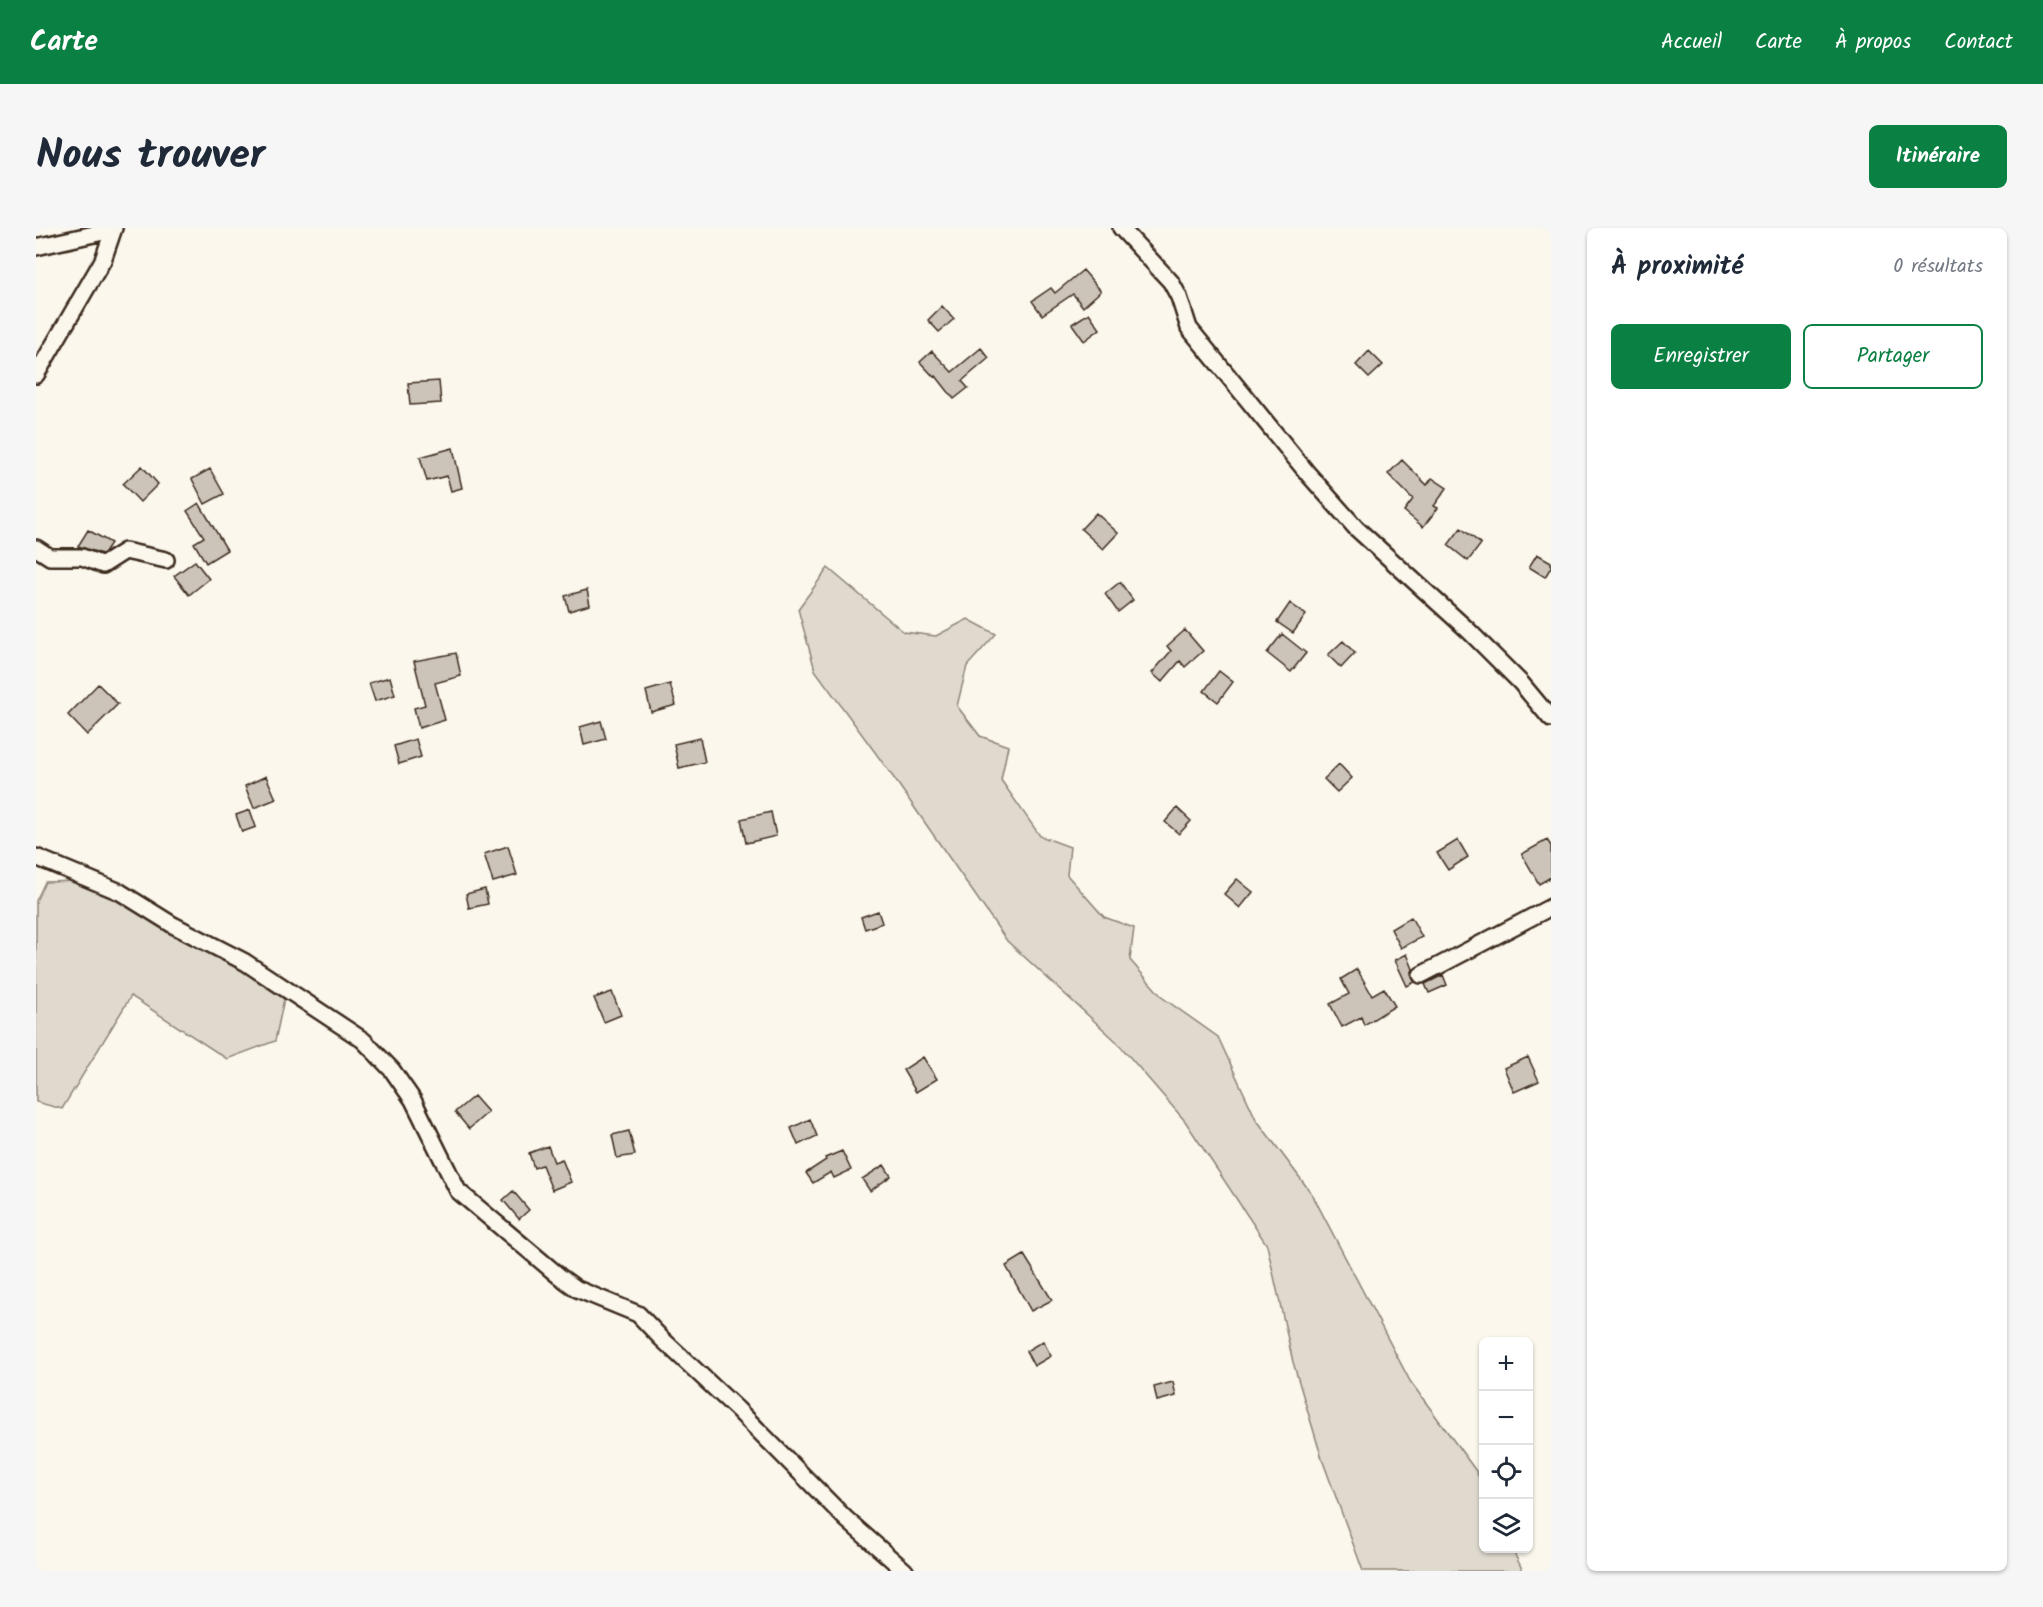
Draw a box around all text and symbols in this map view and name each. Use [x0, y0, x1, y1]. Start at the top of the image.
text: Carte [30, 20, 98, 65]
text: Accueil [1661, 26, 1722, 59]
text: Carte [1755, 26, 1802, 59]
text: À propos [1835, 26, 1911, 59]
text: Contact [1944, 26, 2013, 59]
text: Nous trouver [36, 123, 265, 190]
button: Itinéraire [1869, 125, 2007, 188]
text: À proximité [1611, 246, 1743, 288]
text: 0 résultats [1893, 251, 1983, 283]
button: Enregistrer [1611, 324, 1791, 389]
button: Partager [1803, 324, 1983, 389]
map controls [1479, 1337, 1533, 1553]
button: + [1479, 1337, 1533, 1391]
button: − [1479, 1391, 1533, 1445]
button: locate [1479, 1445, 1533, 1499]
button: layers [1479, 1499, 1533, 1553]

